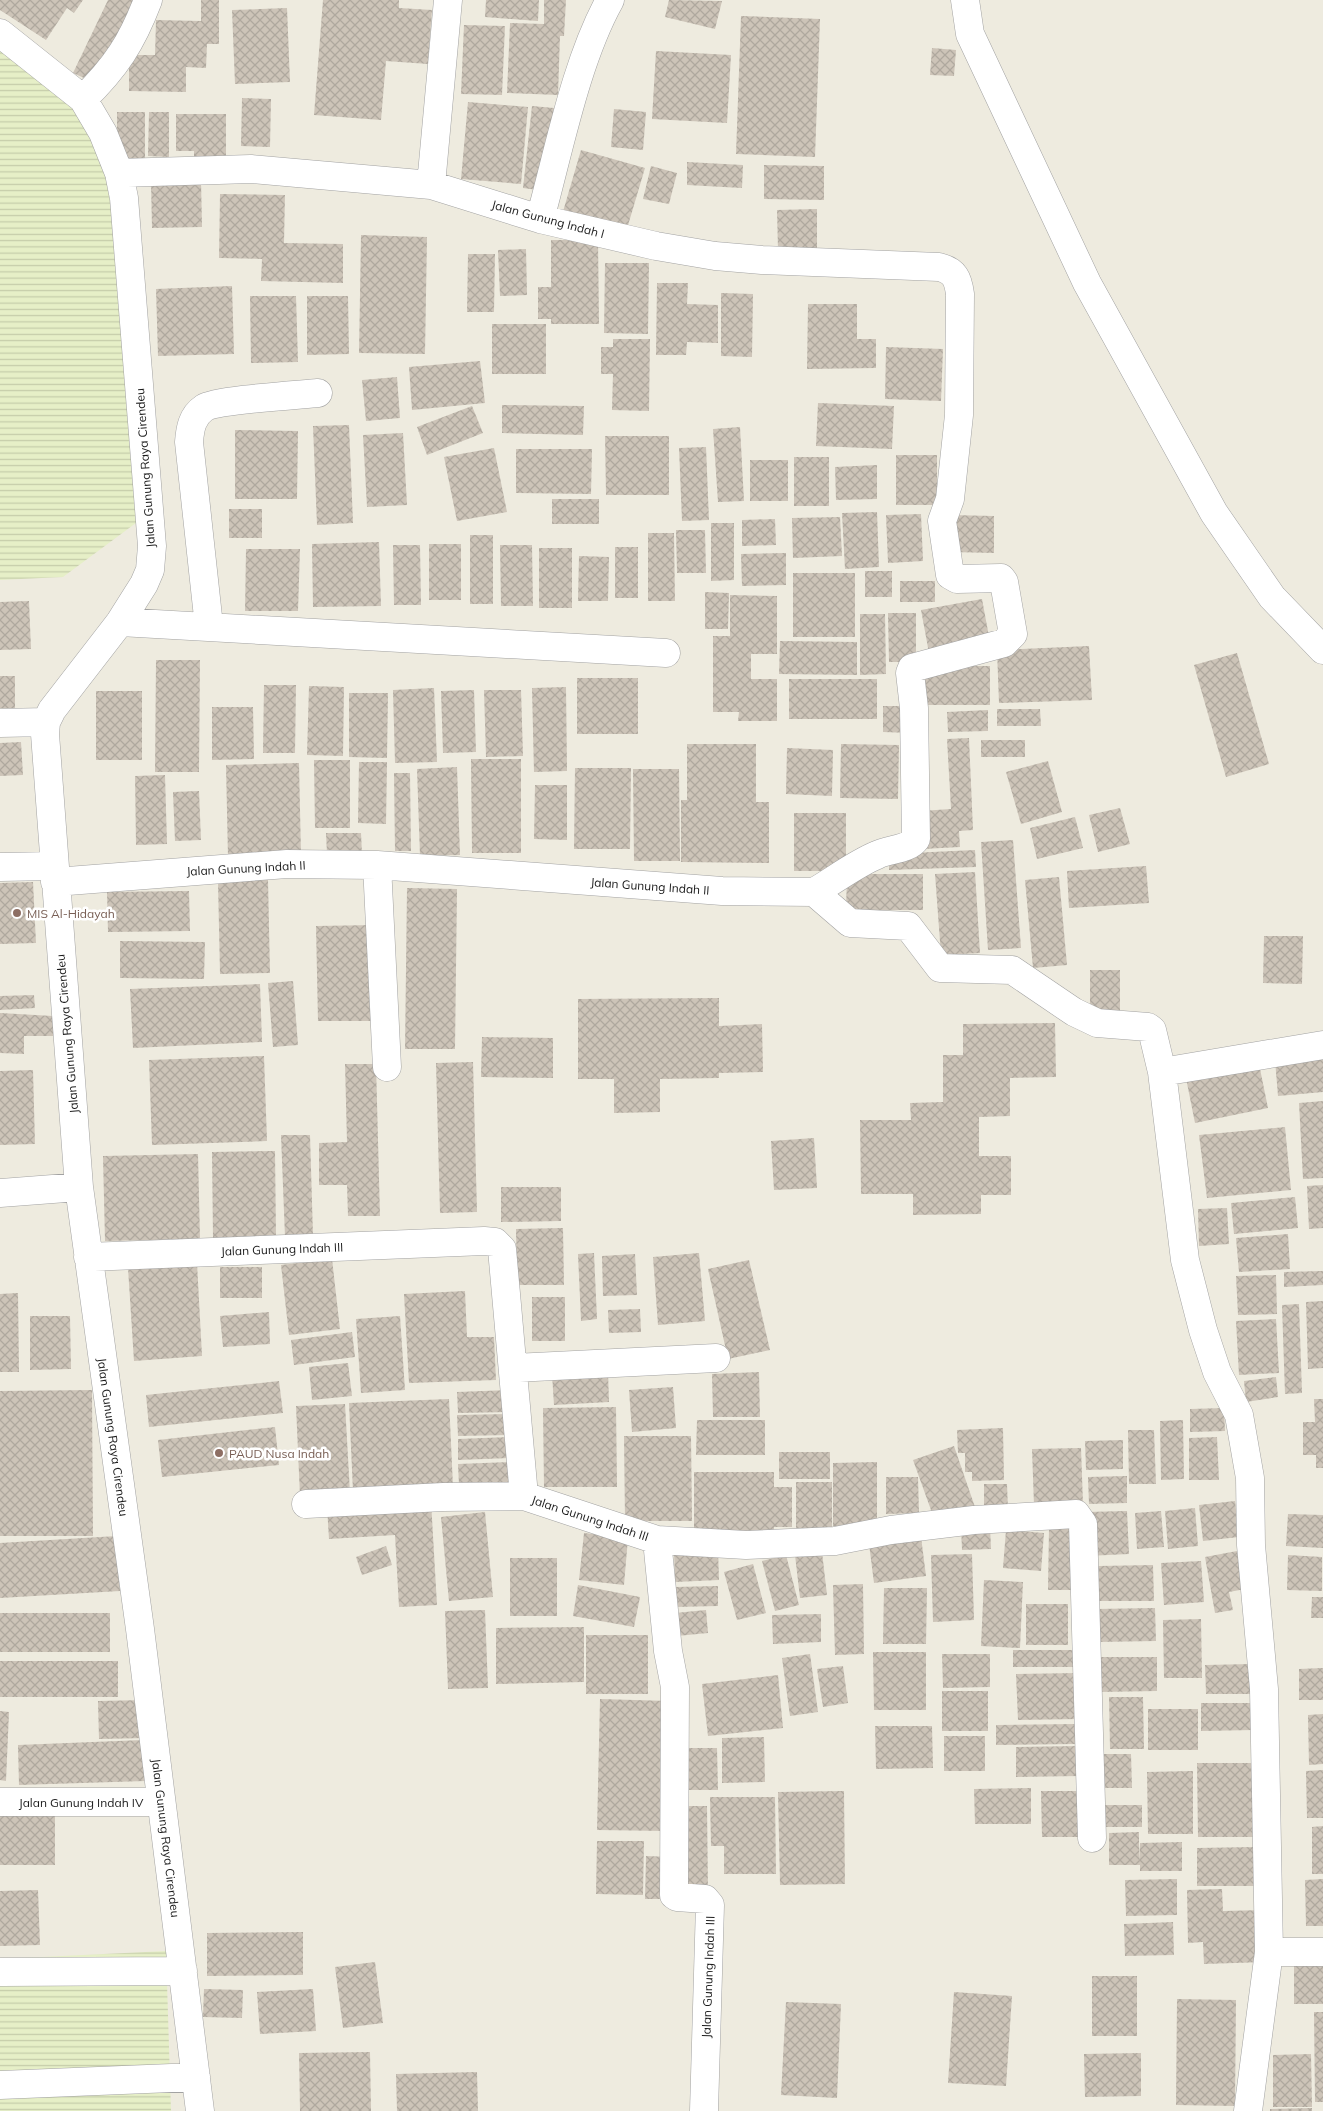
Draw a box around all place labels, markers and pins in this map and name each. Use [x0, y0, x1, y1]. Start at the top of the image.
place label: MIS Al-Hidayah [27, 906, 115, 921]
marker: MIS Al-Hidayah [11, 907, 23, 919]
place label: PAUD Nusa Indah [229, 1446, 329, 1461]
marker: PAUD Nusa Indah [213, 1447, 225, 1459]

